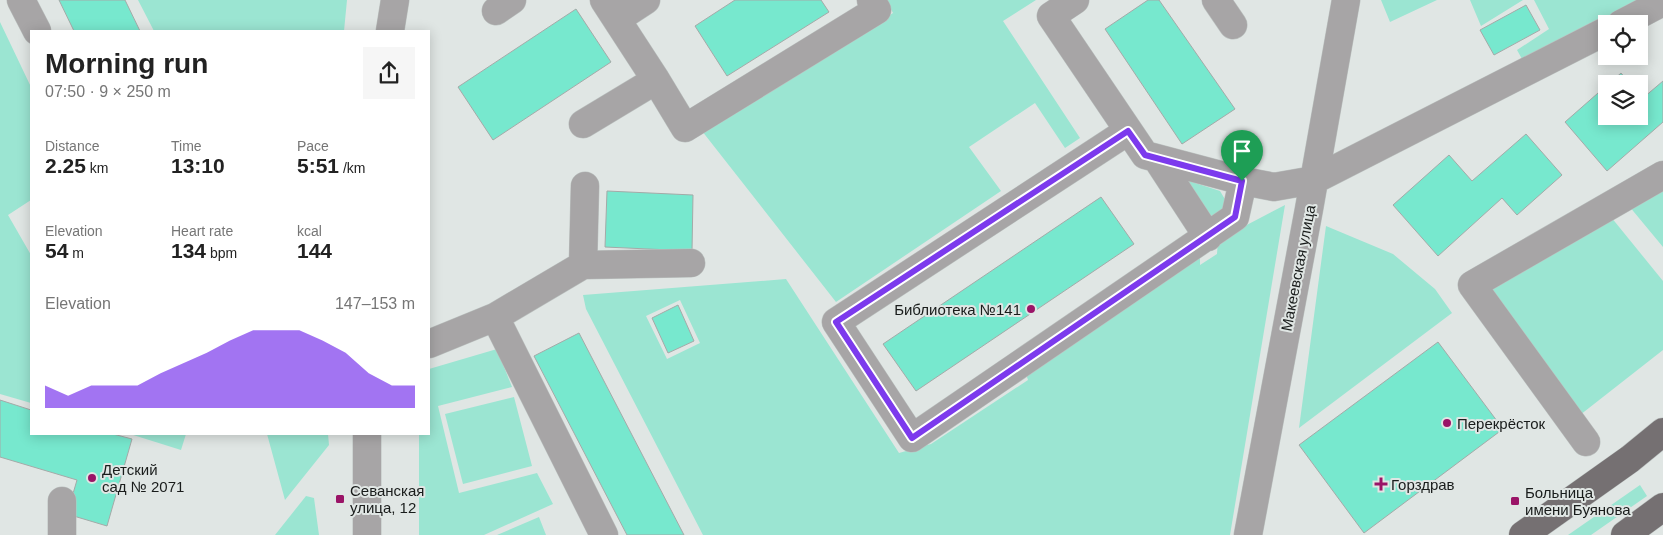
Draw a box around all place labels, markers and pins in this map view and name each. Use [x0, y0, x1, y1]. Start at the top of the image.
pin [1221, 130, 1263, 181]
place label: Библиотека №141 [894, 301, 1021, 318]
marker: Библиотека №141 [1025, 303, 1037, 315]
place label: Перекрёсток [1457, 415, 1546, 432]
marker: Перекрёсток [1441, 417, 1453, 429]
place label: Детский сад № 2071 [102, 461, 184, 495]
marker: Детский сад № 2071 [86, 472, 98, 484]
place label: Горздрав [1391, 476, 1455, 493]
marker: Горздрав [1375, 478, 1387, 490]
place label: Севанская улица, 12 [350, 482, 424, 516]
place label: Больница имени Буянова [1525, 484, 1631, 518]
marker: Севанская улица, 12 [334, 493, 346, 505]
marker: Больница имени Буянова [1509, 495, 1521, 507]

